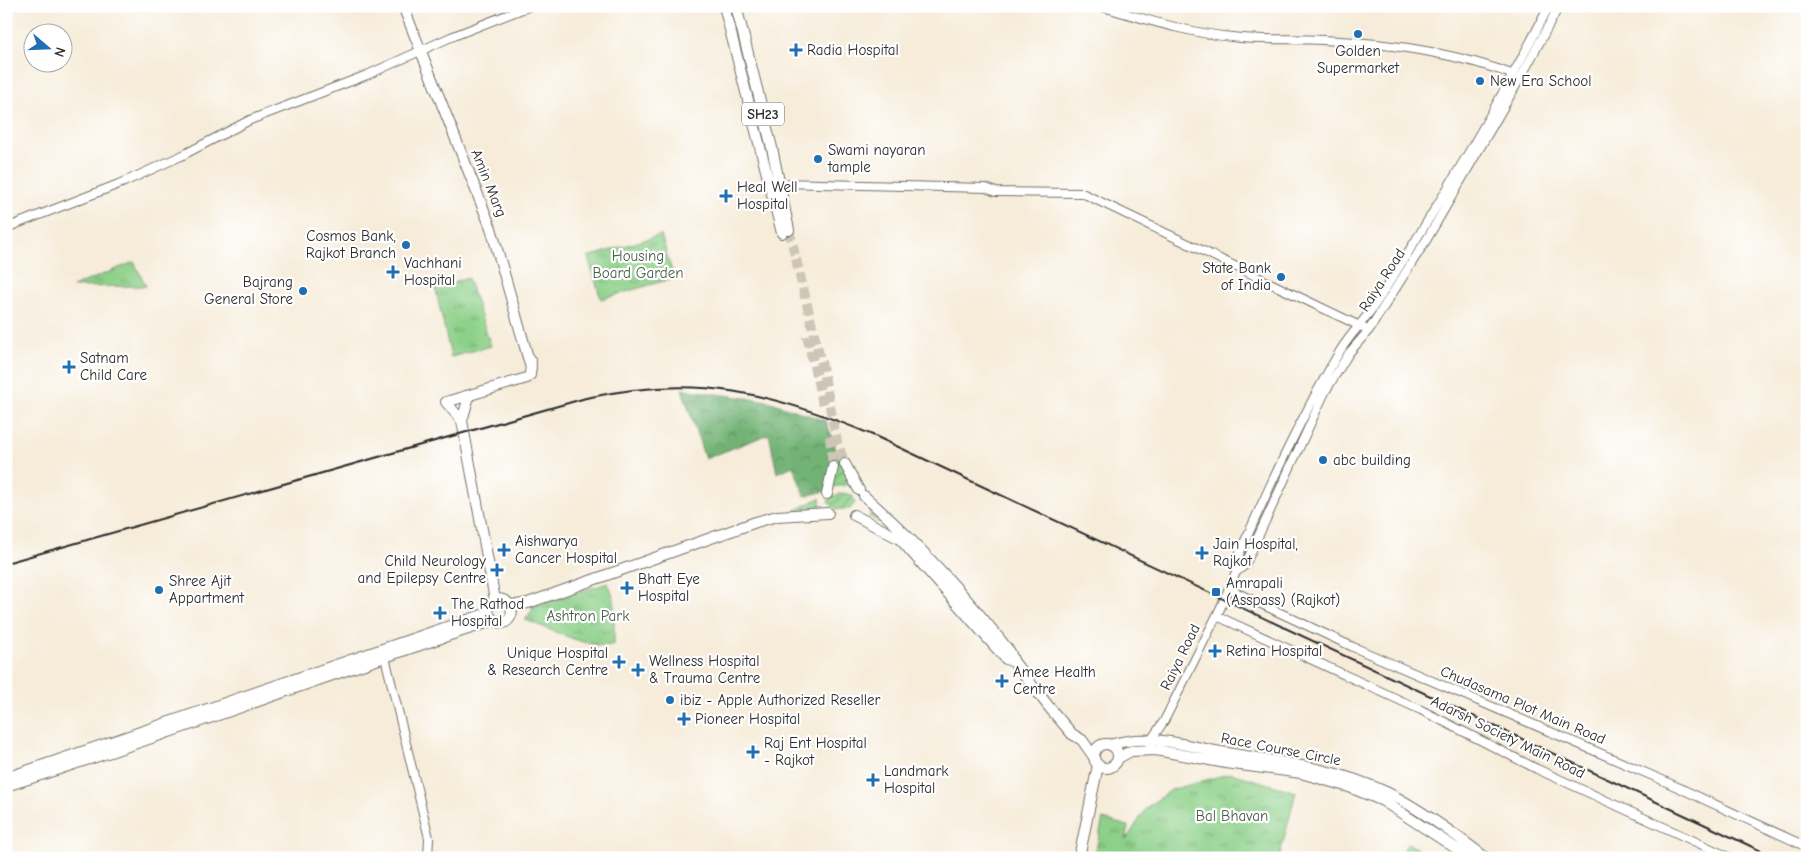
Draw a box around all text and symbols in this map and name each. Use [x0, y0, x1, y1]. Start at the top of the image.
north arrow [22, 22, 72, 72]
marker: Golden Supermarket [1352, 28, 1364, 40]
place label: Radia Hospital [807, 41, 899, 59]
place label: Golden Supermarket [1317, 42, 1400, 77]
marker: Radia Hospital [789, 43, 803, 57]
text: N [50, 45, 69, 59]
place label: New Era School [1490, 72, 1592, 90]
marker: New Era School [1474, 75, 1486, 87]
road number: SH23 [742, 102, 784, 126]
place label: Swami nayaran tample [827, 141, 926, 176]
street label: Amin Marg [467, 146, 511, 220]
marker: Swami nayaran tample [812, 153, 824, 165]
place label: Heal Well Hospital [737, 178, 797, 213]
marker: Heal Well Hospital [719, 189, 733, 203]
place label: Cosmos Bank, Rajkot Branch [306, 227, 396, 262]
marker: Cosmos Bank, Rajkot Branch [400, 239, 412, 251]
street label: Raiya Road [1355, 245, 1409, 315]
park label: Housing Board Garden [592, 247, 684, 282]
place label: Vachhani Hospital [404, 254, 462, 289]
place label: State Bank of India [1202, 259, 1272, 294]
marker: Vachhani Hospital [386, 265, 400, 279]
marker: State Bank of India [1275, 271, 1287, 283]
place label: Bajrang General Store [204, 273, 293, 308]
marker: Bajrang General Store [297, 285, 309, 297]
place label: Satnam Child Care [80, 349, 148, 384]
marker: Satnam Child Care [62, 360, 76, 374]
place label: abc building [1333, 451, 1411, 469]
marker: abc building [1317, 454, 1329, 466]
place label: Aishwarya Cancer Hospital [515, 532, 617, 567]
place label: Jain Hospital, Rajkot [1213, 535, 1298, 570]
marker: Aishwarya Cancer Hospital [497, 543, 511, 557]
marker: Jain Hospital, Rajkot [1195, 546, 1209, 560]
place label: Child Neurology and Epilepsy Centre [357, 552, 486, 587]
marker: Child Neurology and Epilepsy Centre [490, 563, 504, 577]
place label: Bhatt Eye Hospital [638, 570, 700, 605]
place label: Shree Ajit Appartment [169, 572, 245, 607]
place label: Amrapali (Asspass) (Rajkot) [1226, 574, 1340, 609]
marker: Bhatt Eye Hospital [620, 581, 634, 595]
marker: Shree Ajit Appartment [153, 584, 165, 596]
marker: Amrapali (Asspass) (Rajkot) [1210, 586, 1222, 598]
place label: The Rathod Hospital [451, 595, 524, 630]
marker: The Rathod Hospital [433, 606, 447, 620]
park label: Ashtron Park [547, 607, 630, 625]
street label: Raiya Road [1156, 621, 1204, 693]
place label: Retina Hospital [1226, 642, 1322, 660]
place label: Unique Hospital & Research Centre [487, 644, 608, 679]
marker: Retina Hospital [1208, 644, 1222, 658]
place label: Wellness Hospital & Trauma Centre [649, 652, 761, 687]
marker: Unique Hospital & Research Centre [612, 655, 626, 669]
street label: Chudasama Plot Main Road [1438, 662, 1608, 748]
marker: Wellness Hospital & Trauma Centre [631, 663, 645, 677]
place label: Amee Health Centre [1013, 663, 1096, 698]
marker: Amee Health Centre [995, 674, 1009, 688]
place label: ibiz - Apple Authorized Reseller [680, 691, 881, 709]
street label: Adarsh Society Main Road [1428, 692, 1588, 782]
marker: ibiz - Apple Authorized Reseller [664, 694, 676, 706]
place label: Pioneer Hospital [695, 710, 800, 728]
marker: Pioneer Hospital [677, 712, 691, 726]
street label: Race Course Circle [1219, 729, 1343, 770]
place label: Raj Ent Hospital - Rajkot [764, 734, 867, 769]
marker: Raj Ent Hospital - Rajkot [746, 745, 760, 759]
place label: Landmark Hospital [884, 762, 949, 797]
marker: Landmark Hospital [866, 773, 880, 787]
park label: Bal Bhavan [1196, 807, 1268, 825]

